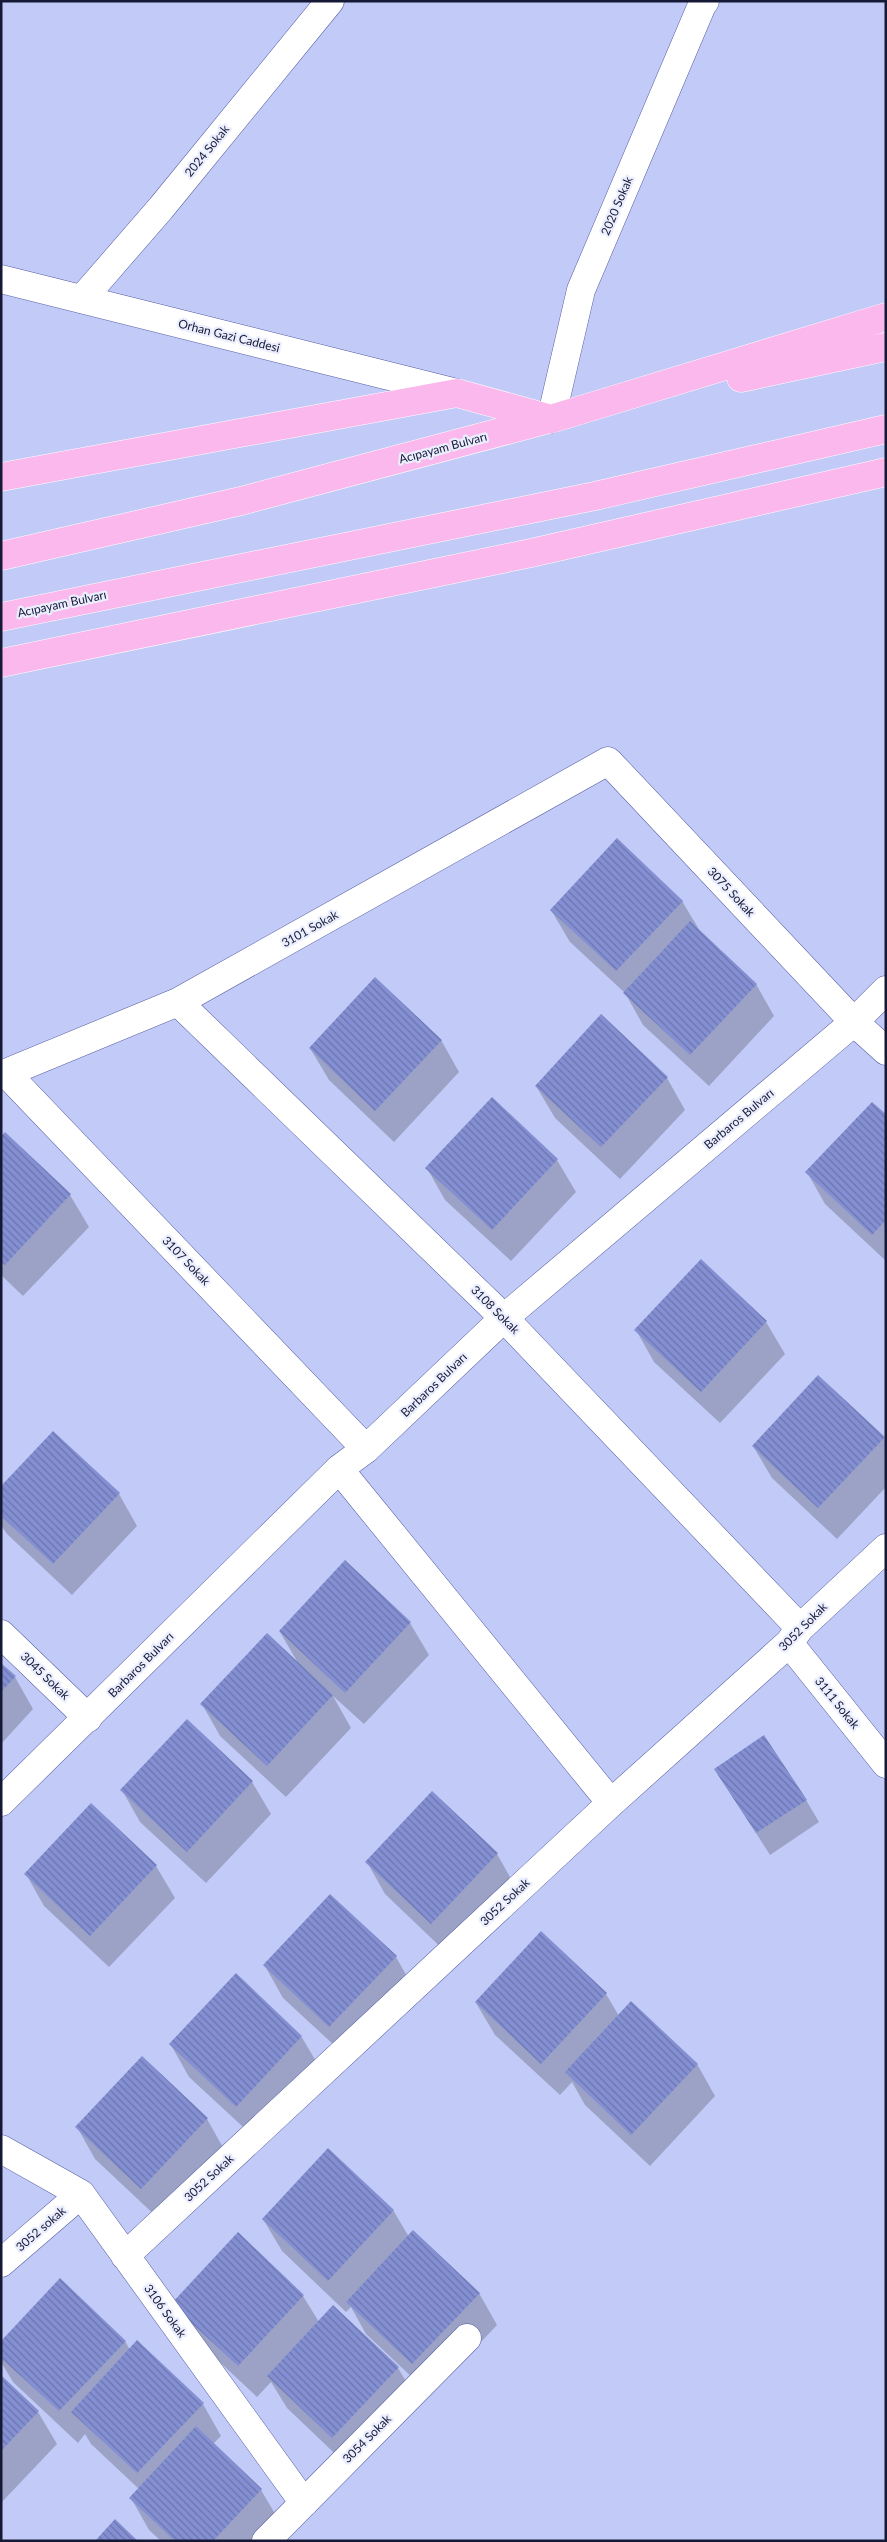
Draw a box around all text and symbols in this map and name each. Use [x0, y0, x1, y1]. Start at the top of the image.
street label: 2024 Sokak [181, 121, 233, 180]
street label: 2020 Sokak [597, 173, 636, 237]
street label: Orhan Gazi Caddesi [177, 316, 282, 355]
street label: Acıpayam Bulvarı [397, 429, 489, 466]
street label: Acıpayam Bulvarı [16, 587, 108, 620]
street label: 3075 Sokak [705, 864, 759, 920]
street label: 3101 Sokak [279, 906, 341, 950]
street label: Barbaros Bulvarı [701, 1085, 777, 1152]
street label: 3107 Sokak [159, 1233, 214, 1289]
street label: 3108 Sokak [468, 1282, 523, 1338]
street label: Barbaros Bulvarı [397, 1349, 470, 1420]
street label: 3052 Sokak [775, 1599, 831, 1654]
street label: Barbaros Bulvarı [105, 1629, 176, 1700]
street label: 3045 Sokak [18, 1649, 74, 1703]
street label: 3111 Sokak [812, 1674, 863, 1732]
street label: 3052 Sokak [477, 1874, 533, 1928]
street label: 3052 Sokak [181, 2150, 237, 2204]
street label: 3052 sokak [13, 2202, 69, 2254]
street label: 3106 Sokak [141, 2281, 190, 2341]
street label: 3054 Sokak [339, 2411, 395, 2466]

